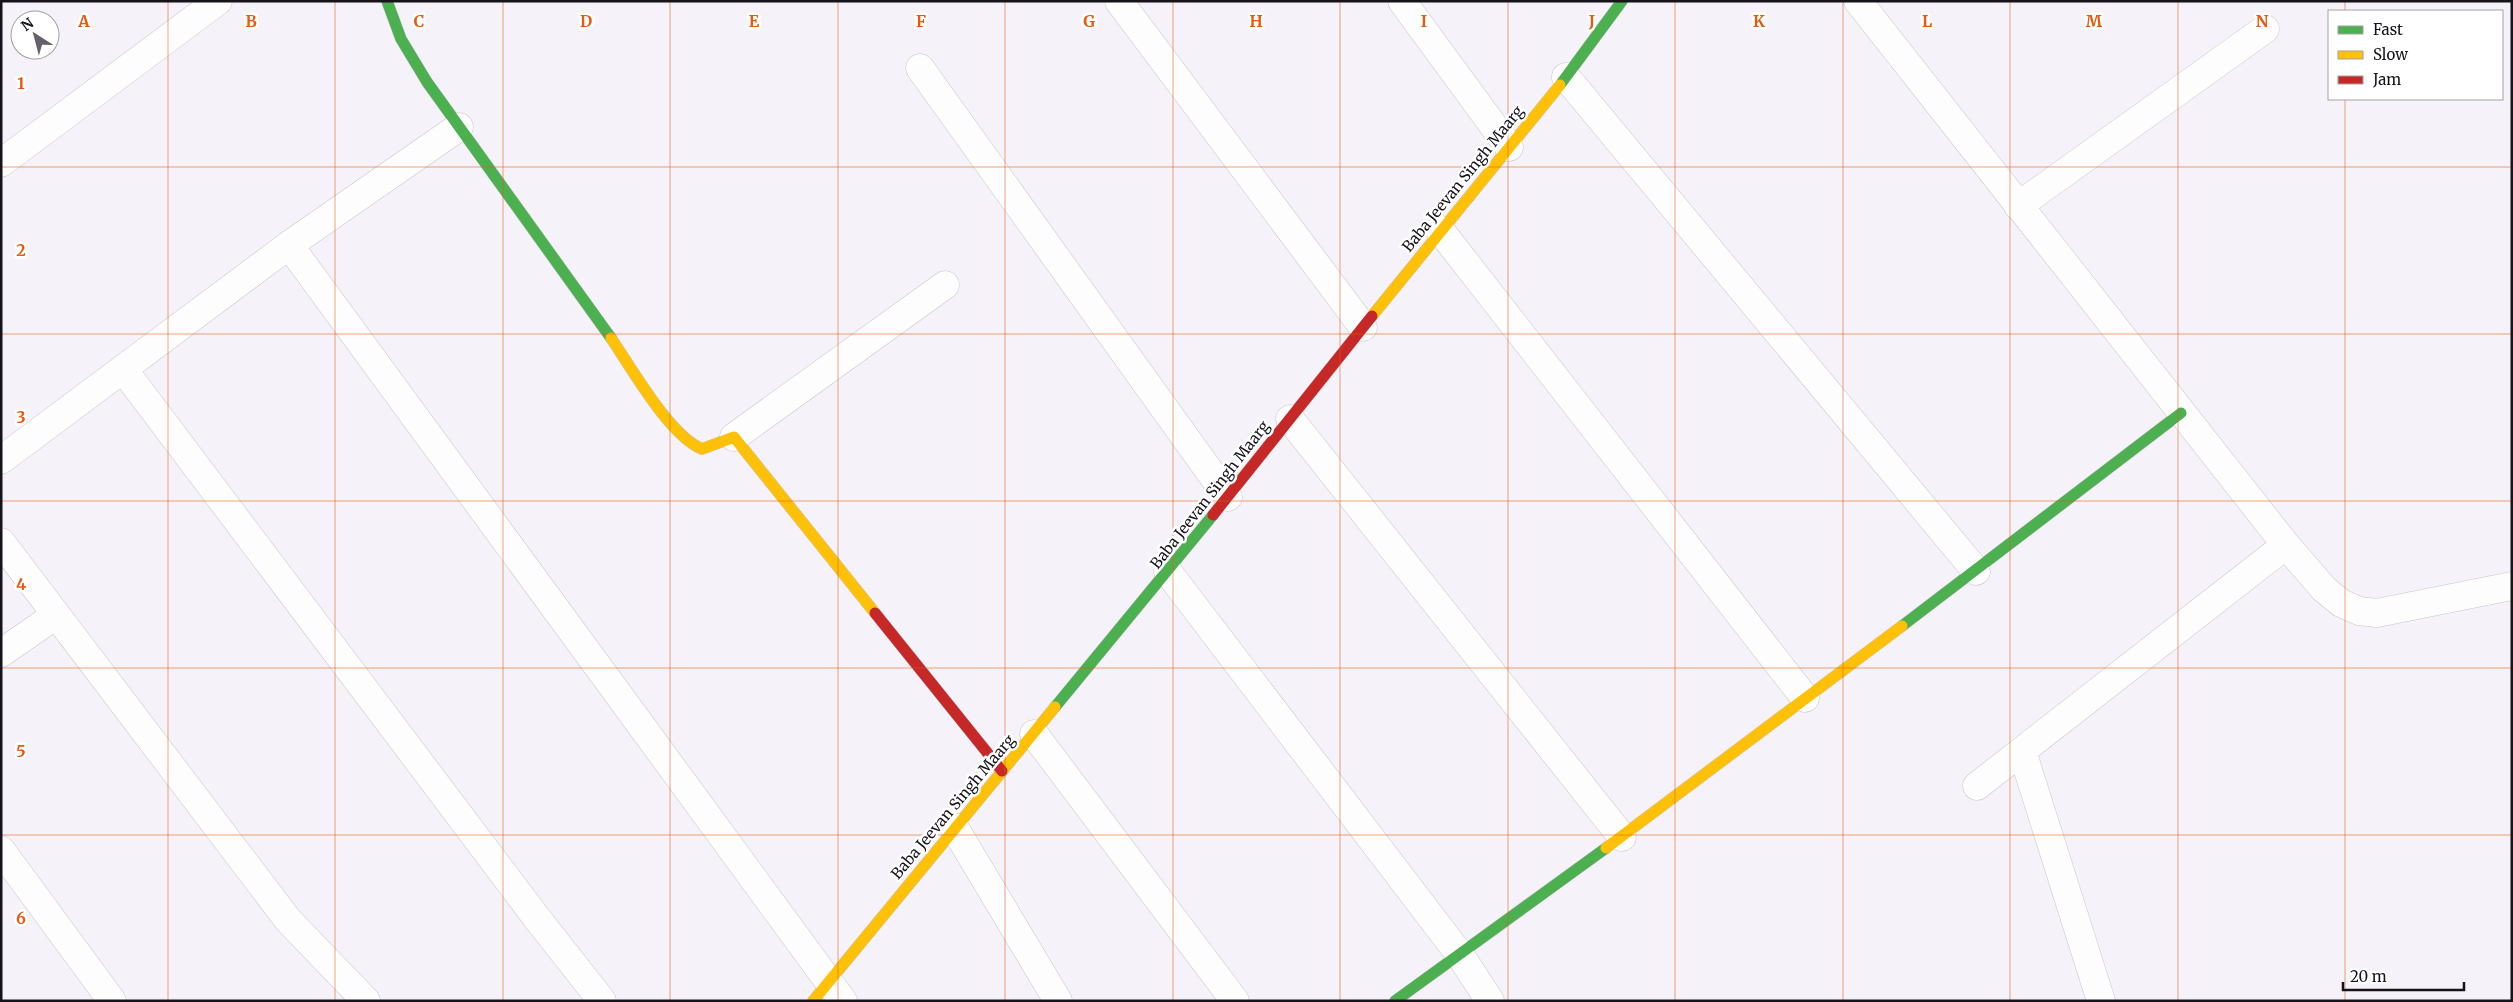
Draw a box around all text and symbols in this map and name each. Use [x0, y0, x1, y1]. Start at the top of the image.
north arrow [10, 10, 60, 60]
legend [2328, 10, 2503, 100]
text: A [77, 11, 90, 31]
text: B [245, 11, 257, 31]
text: C [414, 11, 424, 31]
text: D [580, 11, 592, 31]
text: E [749, 11, 760, 31]
text: F [916, 11, 926, 31]
text: G [1083, 11, 1095, 31]
text: H [1249, 11, 1263, 31]
text: I [1421, 11, 1427, 31]
text: J [1588, 11, 1595, 31]
text: K [1753, 11, 1765, 31]
text: L [1922, 11, 1932, 31]
text: M [2086, 11, 2103, 31]
text: N [2256, 11, 2269, 31]
text: N [18, 14, 37, 35]
text: Fast [2373, 20, 2403, 39]
text: Slow [2373, 45, 2408, 64]
text: Jam [2372, 70, 2401, 89]
text: 1 [17, 73, 25, 93]
street label: Baba Jeevan Singh Maarg [1398, 102, 1527, 256]
text: 2 [16, 240, 26, 260]
text: 3 [16, 407, 26, 427]
street label: Baba Jeevan Singh Maarg [1146, 417, 1273, 572]
text: 4 [16, 574, 26, 594]
street label: Baba Jeevan Singh Maarg [887, 731, 1019, 883]
text: 5 [16, 741, 26, 761]
text: 6 [16, 908, 26, 928]
scale bar [2343, 960, 2464, 992]
text: 20 m [2350, 967, 2387, 986]

